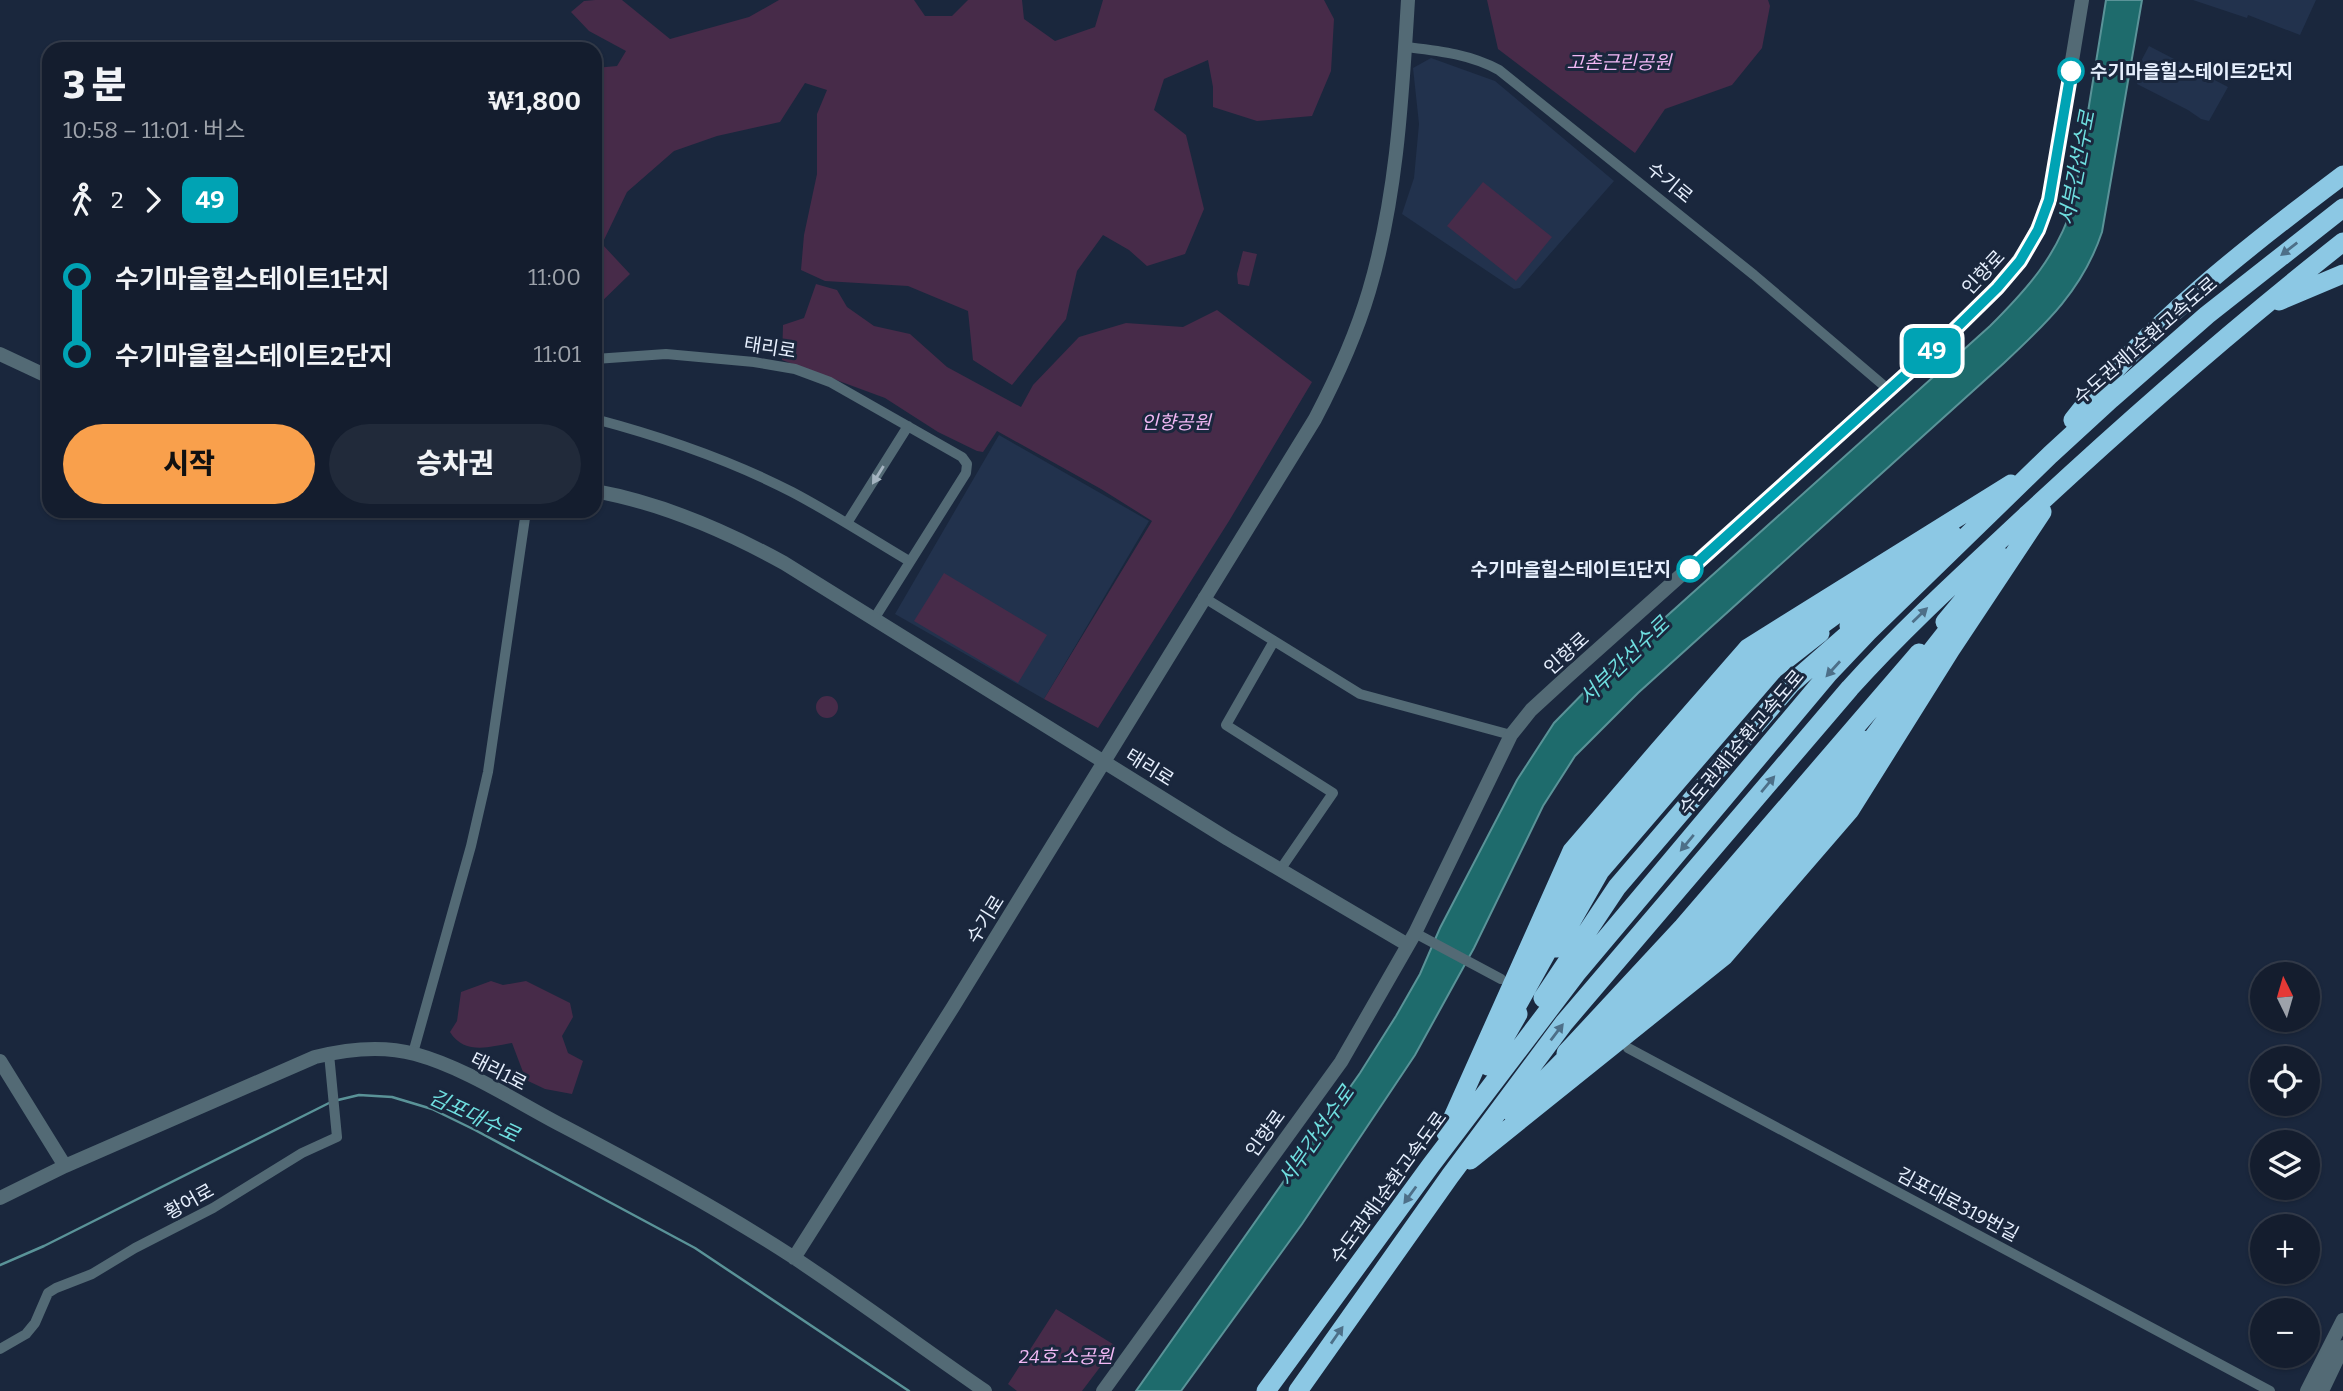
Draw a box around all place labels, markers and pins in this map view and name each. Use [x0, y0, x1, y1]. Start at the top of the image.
marker: 수기마을힐스테이트2단지 [2058, 58, 2084, 84]
place label: 수기마을힐스테이트2단지 [2090, 60, 2293, 83]
marker: 수기마을힐스테이트1단지 [1677, 556, 1703, 582]
place label: 수기마을힐스테이트1단지 [1471, 558, 1671, 581]

